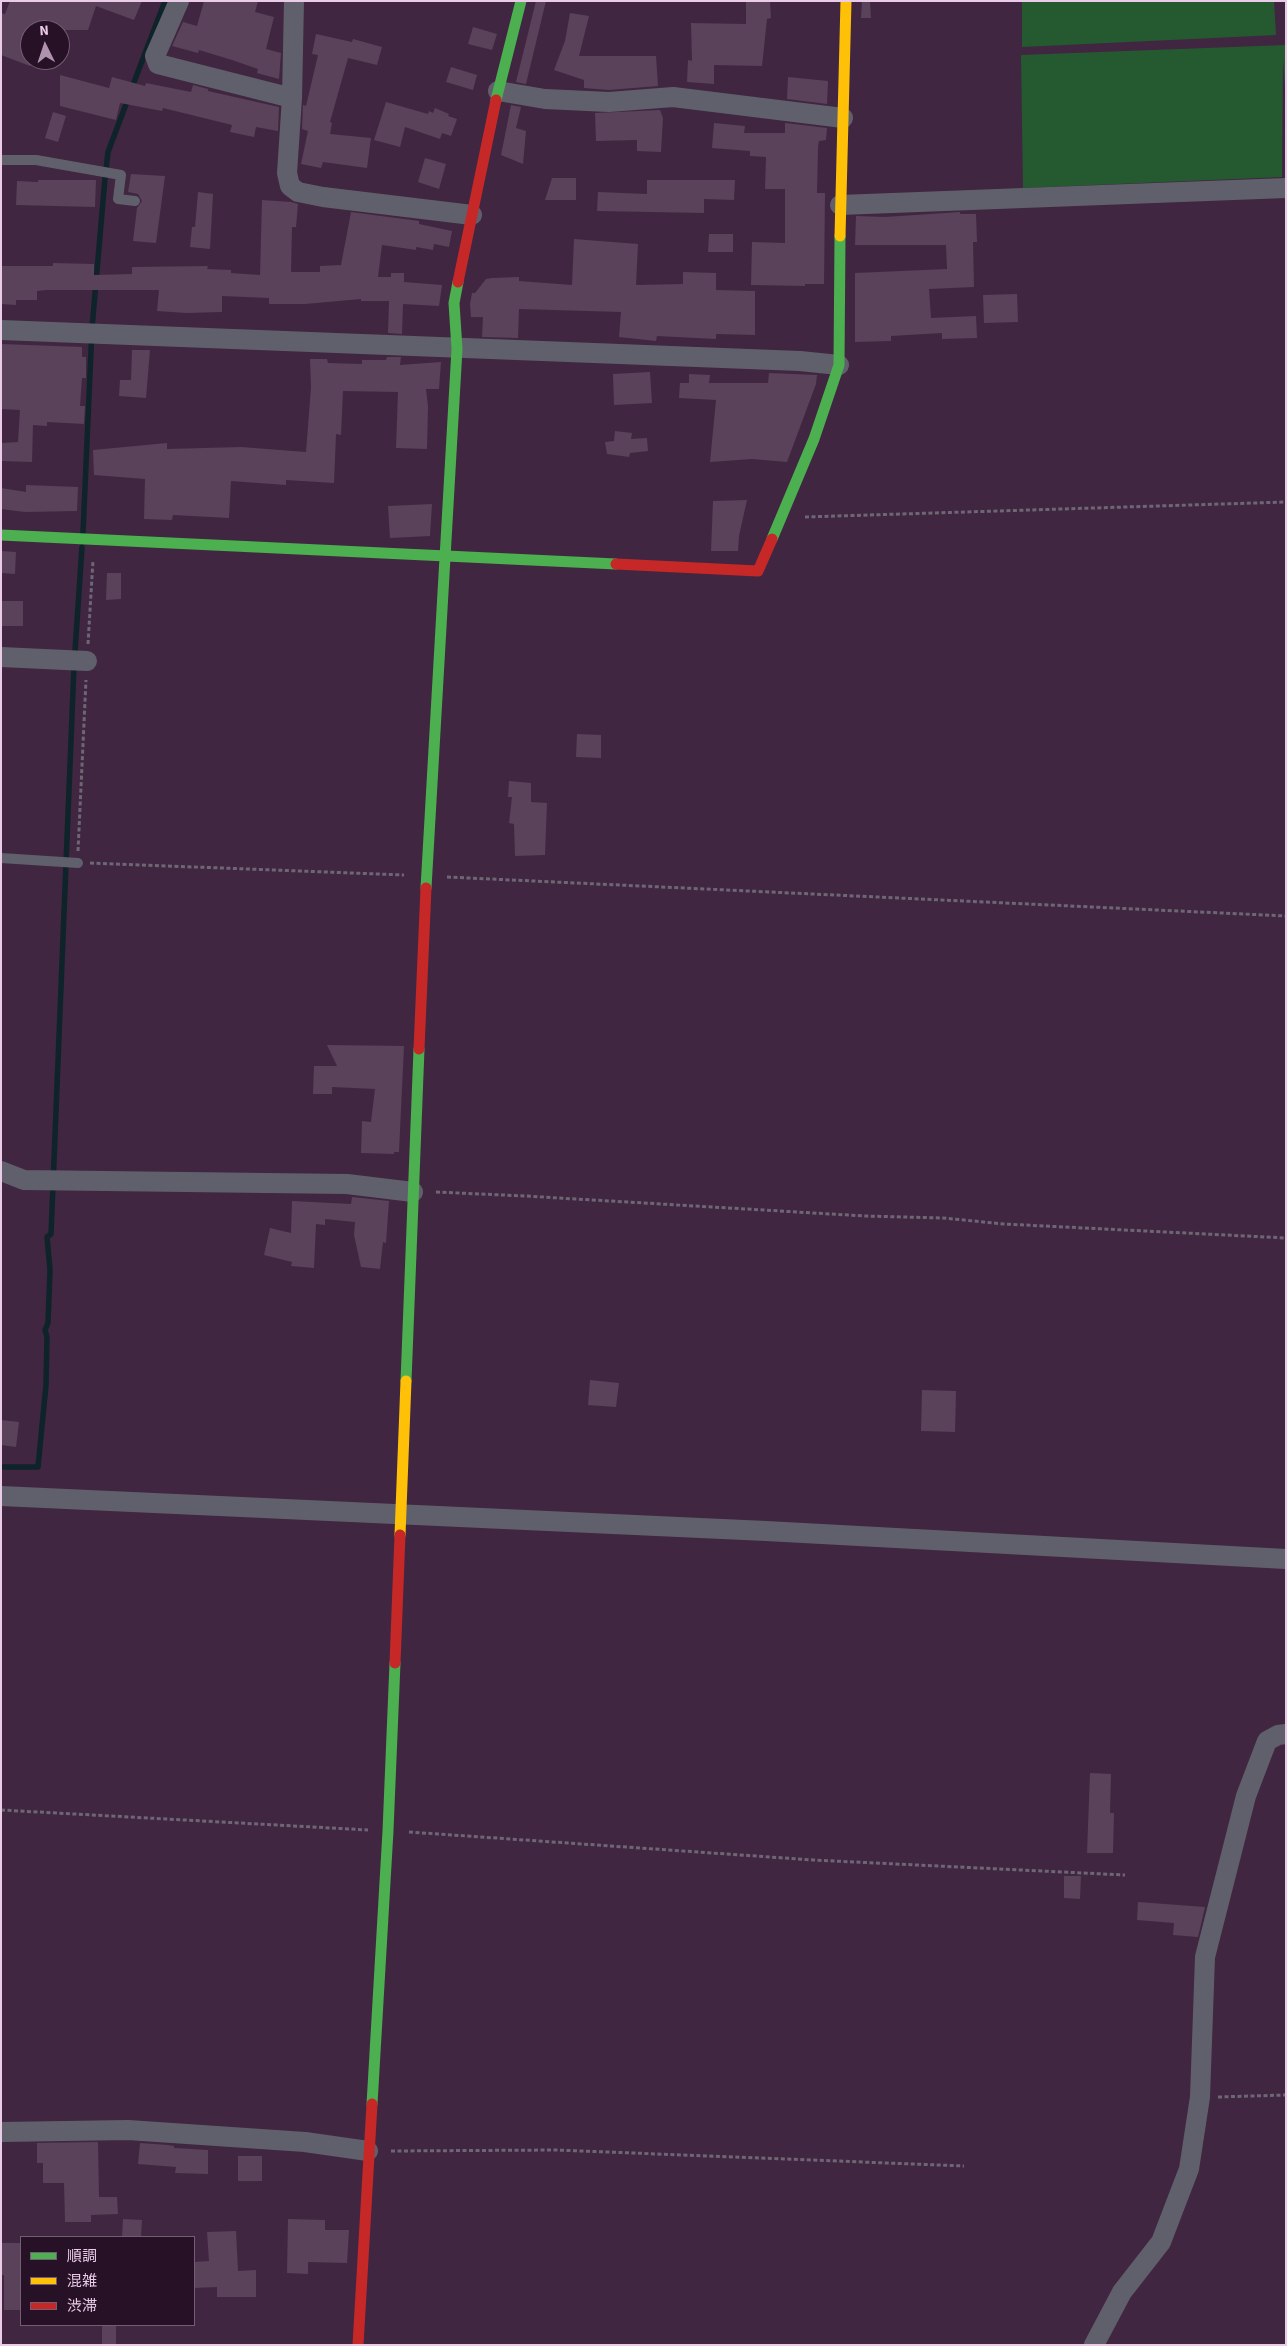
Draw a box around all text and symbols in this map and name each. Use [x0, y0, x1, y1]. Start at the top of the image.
north arrow [20, 20, 70, 70]
text: N [39, 21, 49, 41]
legend [20, 2236, 195, 2326]
text: 順調 [67, 2246, 97, 2267]
text: 混雑 [67, 2271, 97, 2292]
text: 渋滞 [67, 2296, 97, 2317]

